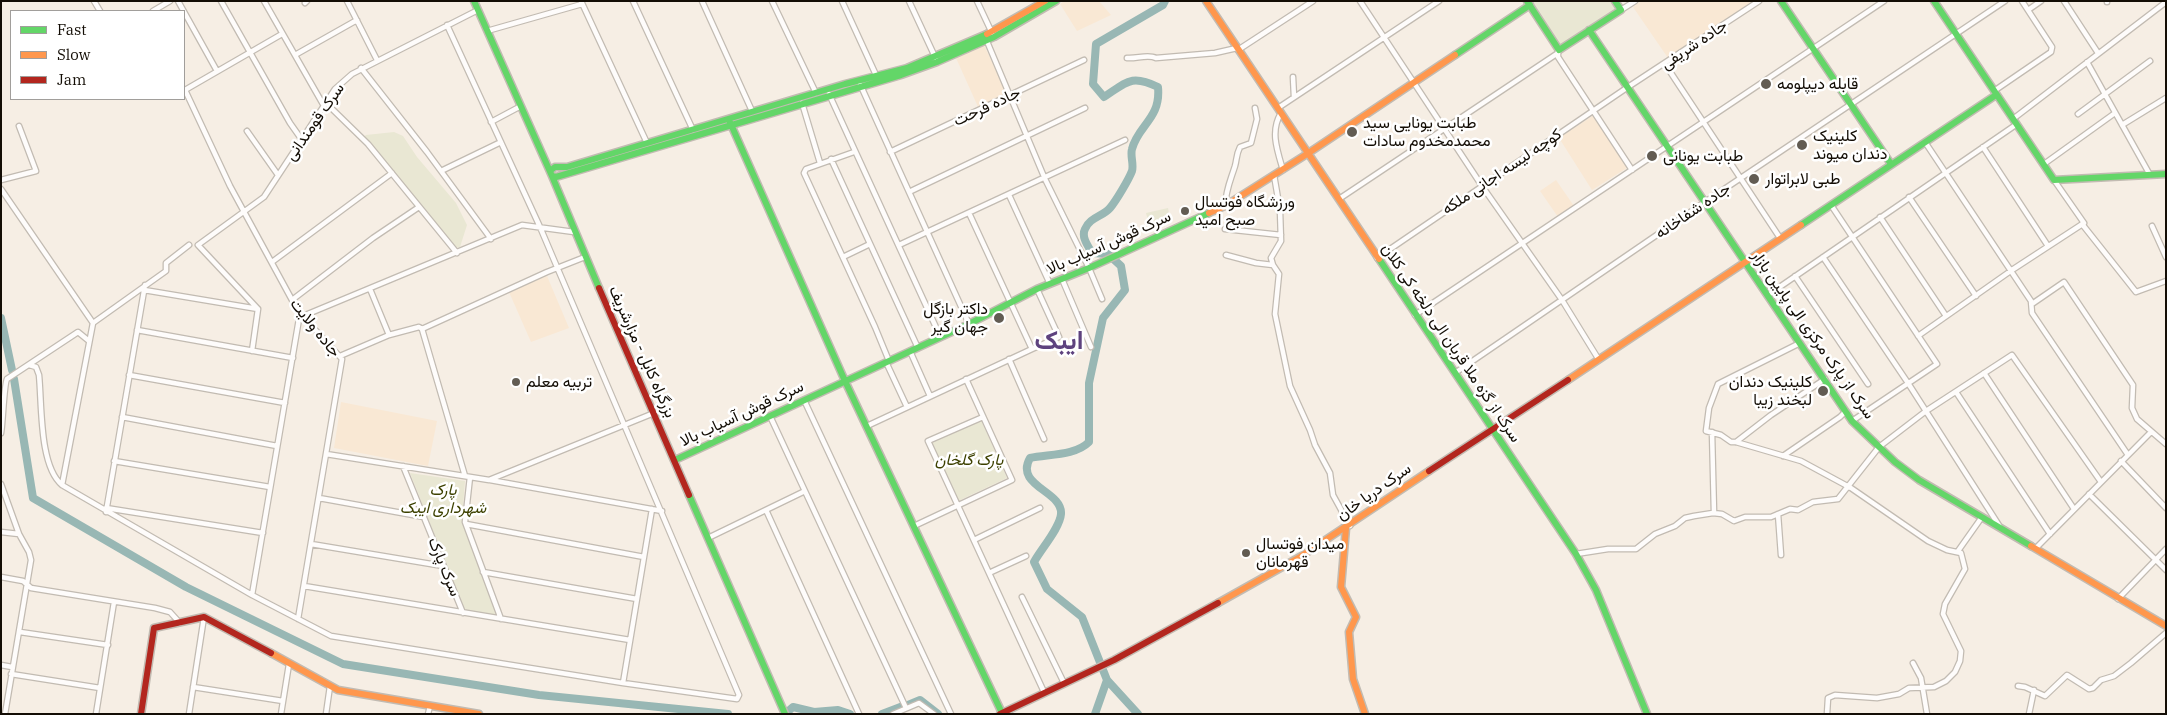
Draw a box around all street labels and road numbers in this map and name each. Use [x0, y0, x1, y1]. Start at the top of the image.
street label: جاده شریفی [1657, 16, 1731, 74]
street label: سرک قومندانی [281, 79, 349, 165]
street label: جاده فرحت [951, 83, 1023, 131]
street label: کوچه لیسه اجانی ملکه [1439, 125, 1565, 219]
street label: جاده شفاخانه [1652, 179, 1734, 243]
street label: سرک قوش آسیاب بالا [1044, 207, 1174, 279]
street label: سرک از گزه ملا قربان الی دلخه کی کلان [1377, 240, 1525, 446]
street label: سرک از پارک مرکزی الی پایین بازار [1747, 247, 1879, 423]
street label: بزرگراه کابل - مزارشریف [604, 283, 680, 421]
street label: جاده ولایت [286, 295, 344, 361]
street label: سرک قوش آسیاب بالا [677, 377, 807, 451]
street label: سرک دریا خان [1333, 459, 1415, 525]
street label: سرک پارک [423, 535, 465, 599]

